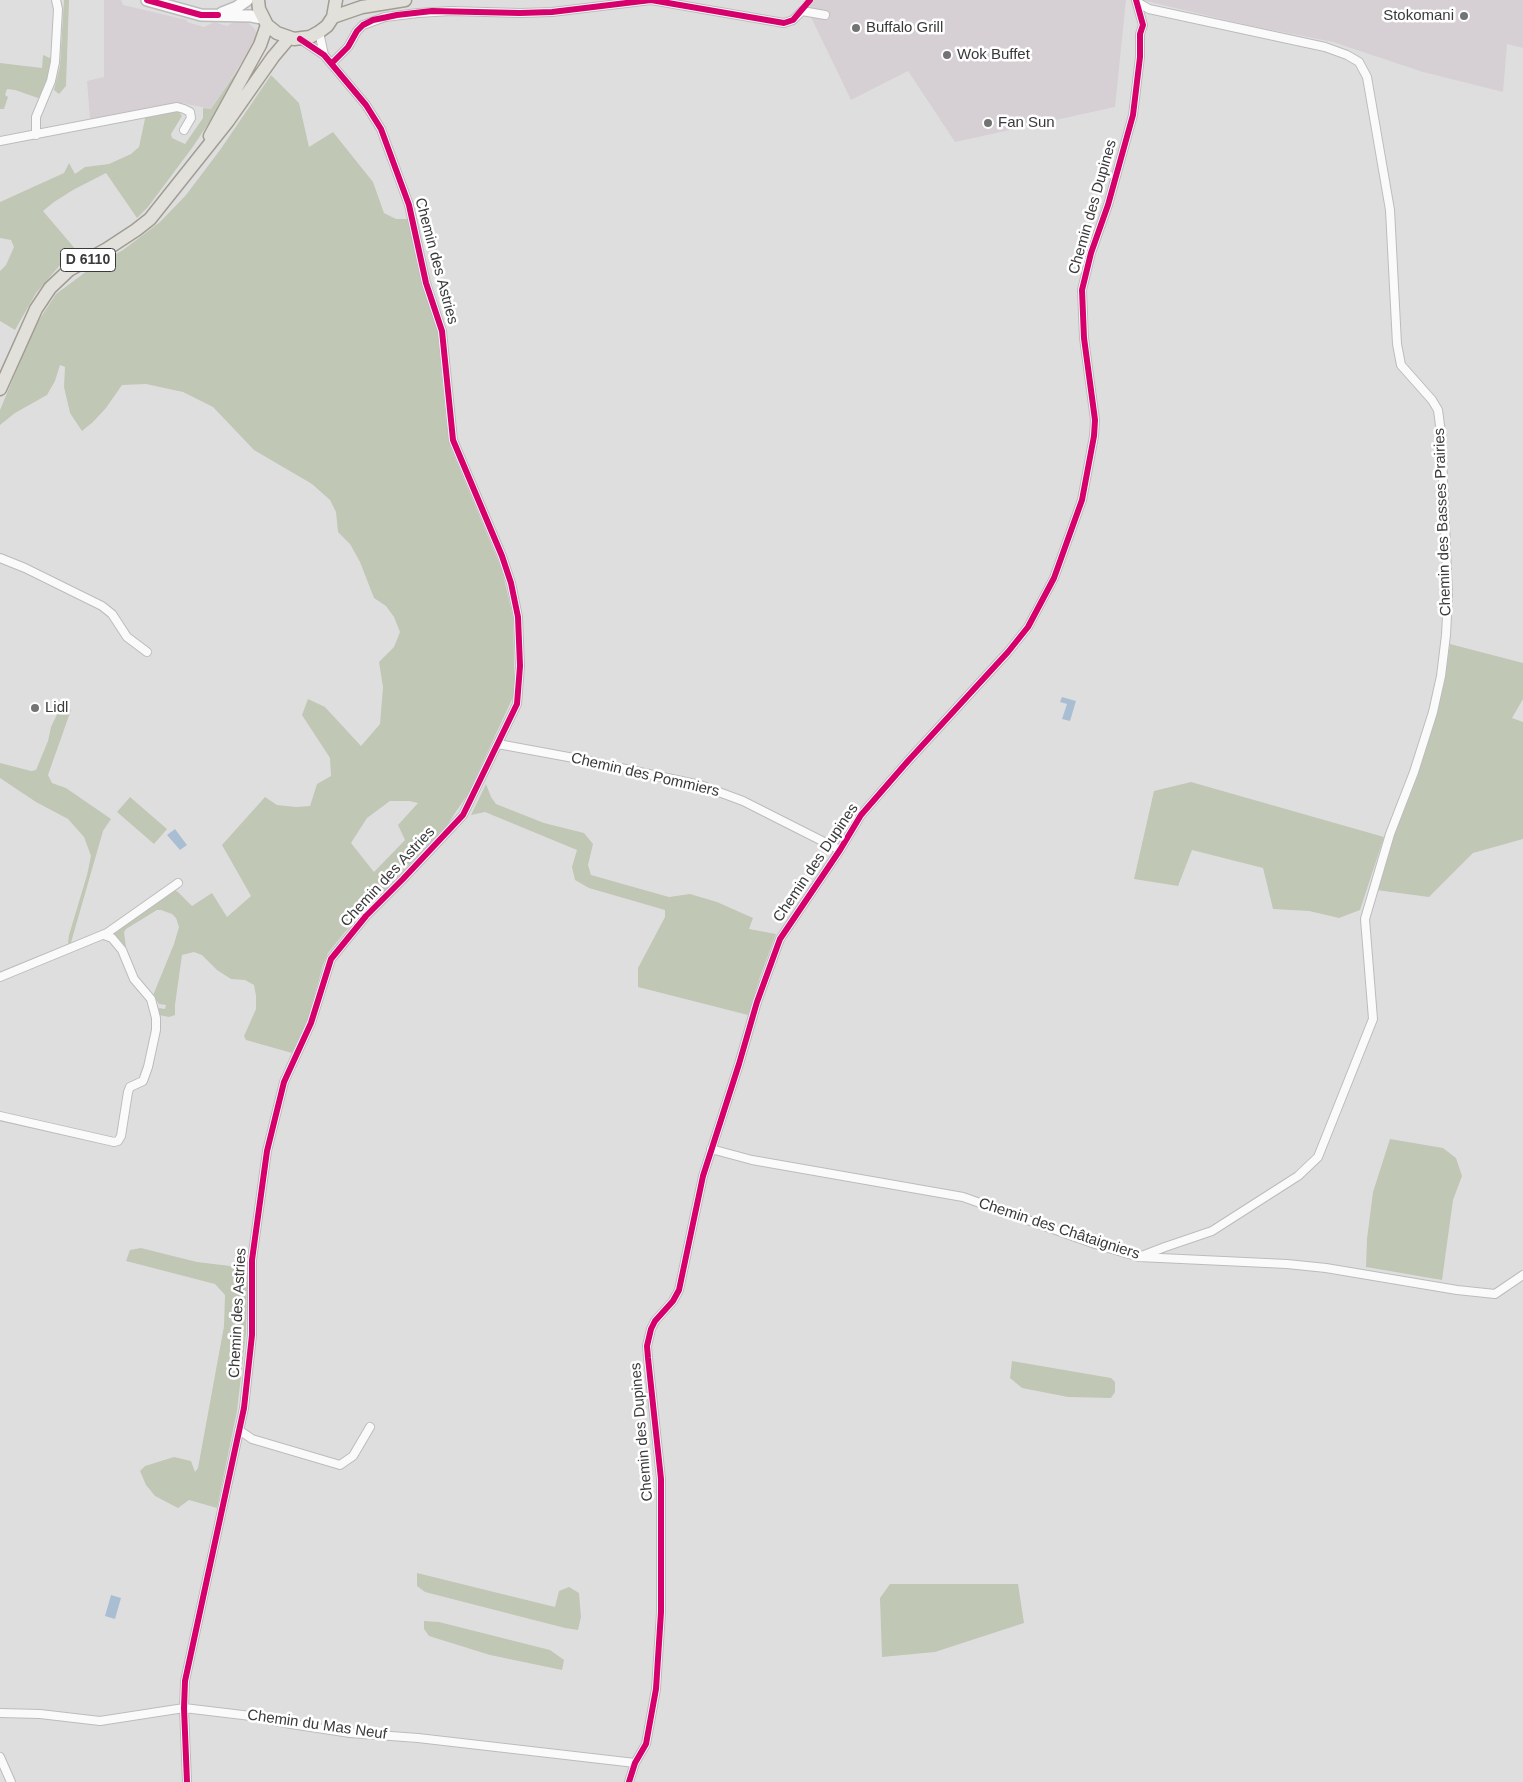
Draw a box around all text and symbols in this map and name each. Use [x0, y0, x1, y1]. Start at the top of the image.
place label: Stokomani [1383, 7, 1454, 25]
marker: Stokomani [1458, 10, 1470, 22]
place label: Buffalo Grill [866, 19, 943, 37]
marker: Buffalo Grill [850, 22, 862, 34]
place label: Wok Buffet [957, 46, 1030, 64]
marker: Wok Buffet [941, 49, 953, 61]
place label: Fan Sun [998, 114, 1055, 132]
marker: Fan Sun [982, 117, 994, 129]
street label: Chemin des Dupines [1065, 138, 1121, 276]
street label: Chemin des Astries [410, 196, 462, 326]
road number: D 6110 [61, 248, 116, 272]
street label: Chemin des Basses Prairies [1431, 428, 1455, 616]
place label: Lidl [45, 699, 68, 717]
marker: Lidl [29, 702, 41, 714]
street label: Chemin des Pommiers [569, 749, 721, 801]
street label: Chemin des Dupines [770, 800, 862, 926]
street label: Chemin des Astries [337, 823, 439, 931]
street label: Chemin des Châtaigniers [976, 1194, 1142, 1264]
street label: Chemin des Astries [226, 1248, 250, 1378]
street label: Chemin des Dupines [627, 1362, 657, 1502]
street label: Chemin du Mas Neuf [246, 1706, 388, 1744]

